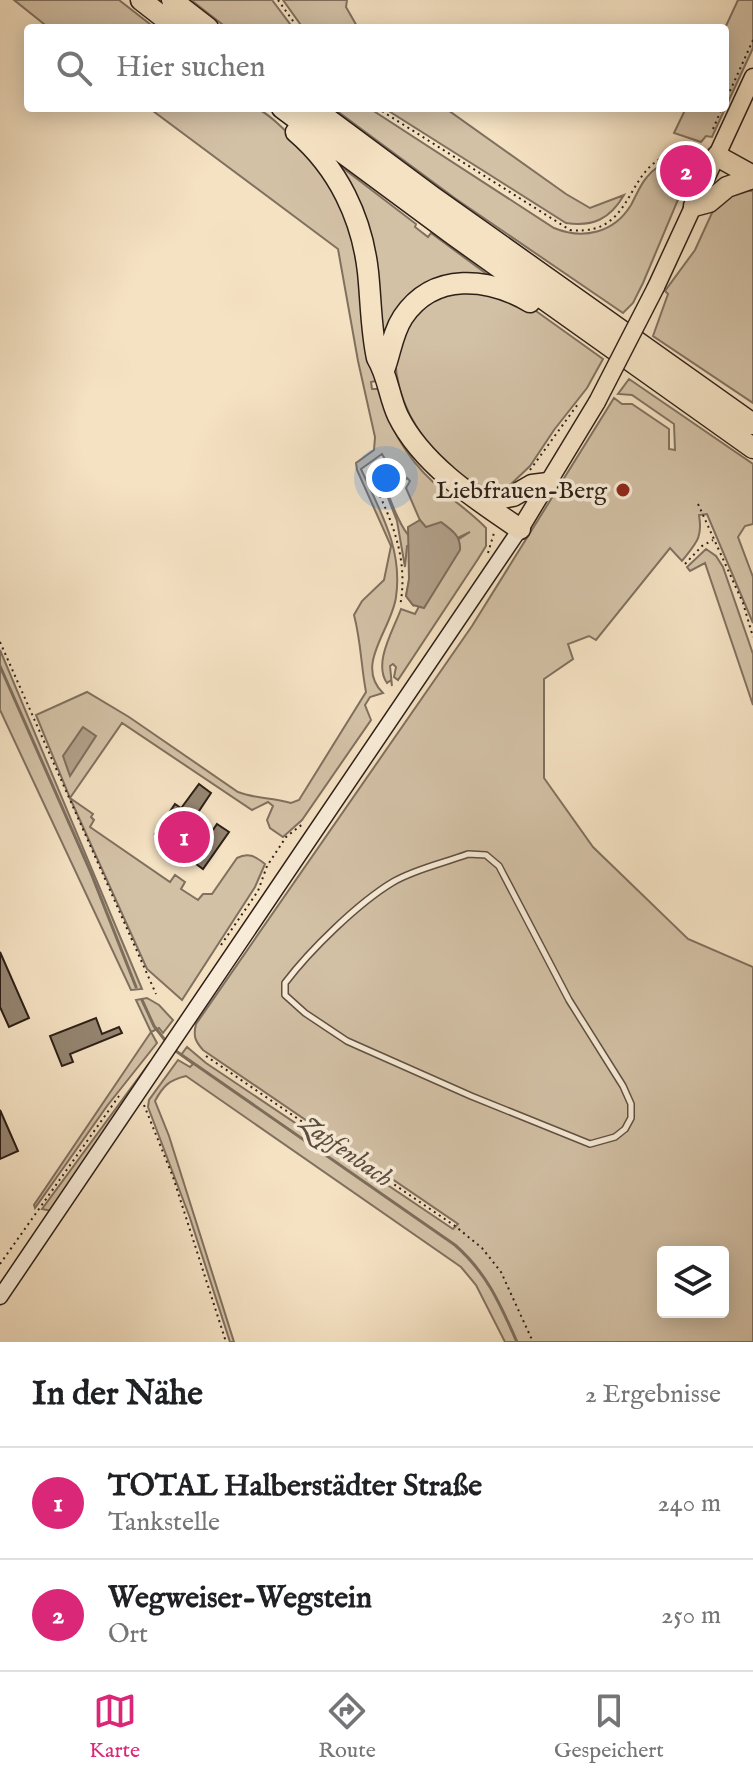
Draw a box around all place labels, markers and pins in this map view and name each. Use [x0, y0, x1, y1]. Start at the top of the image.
pin: 2 [660, 141, 712, 201]
place label: Liebfrauen-Berg [436, 476, 608, 507]
marker: Liebfrauen-Berg [614, 481, 632, 499]
pin: 1 [158, 807, 210, 867]

